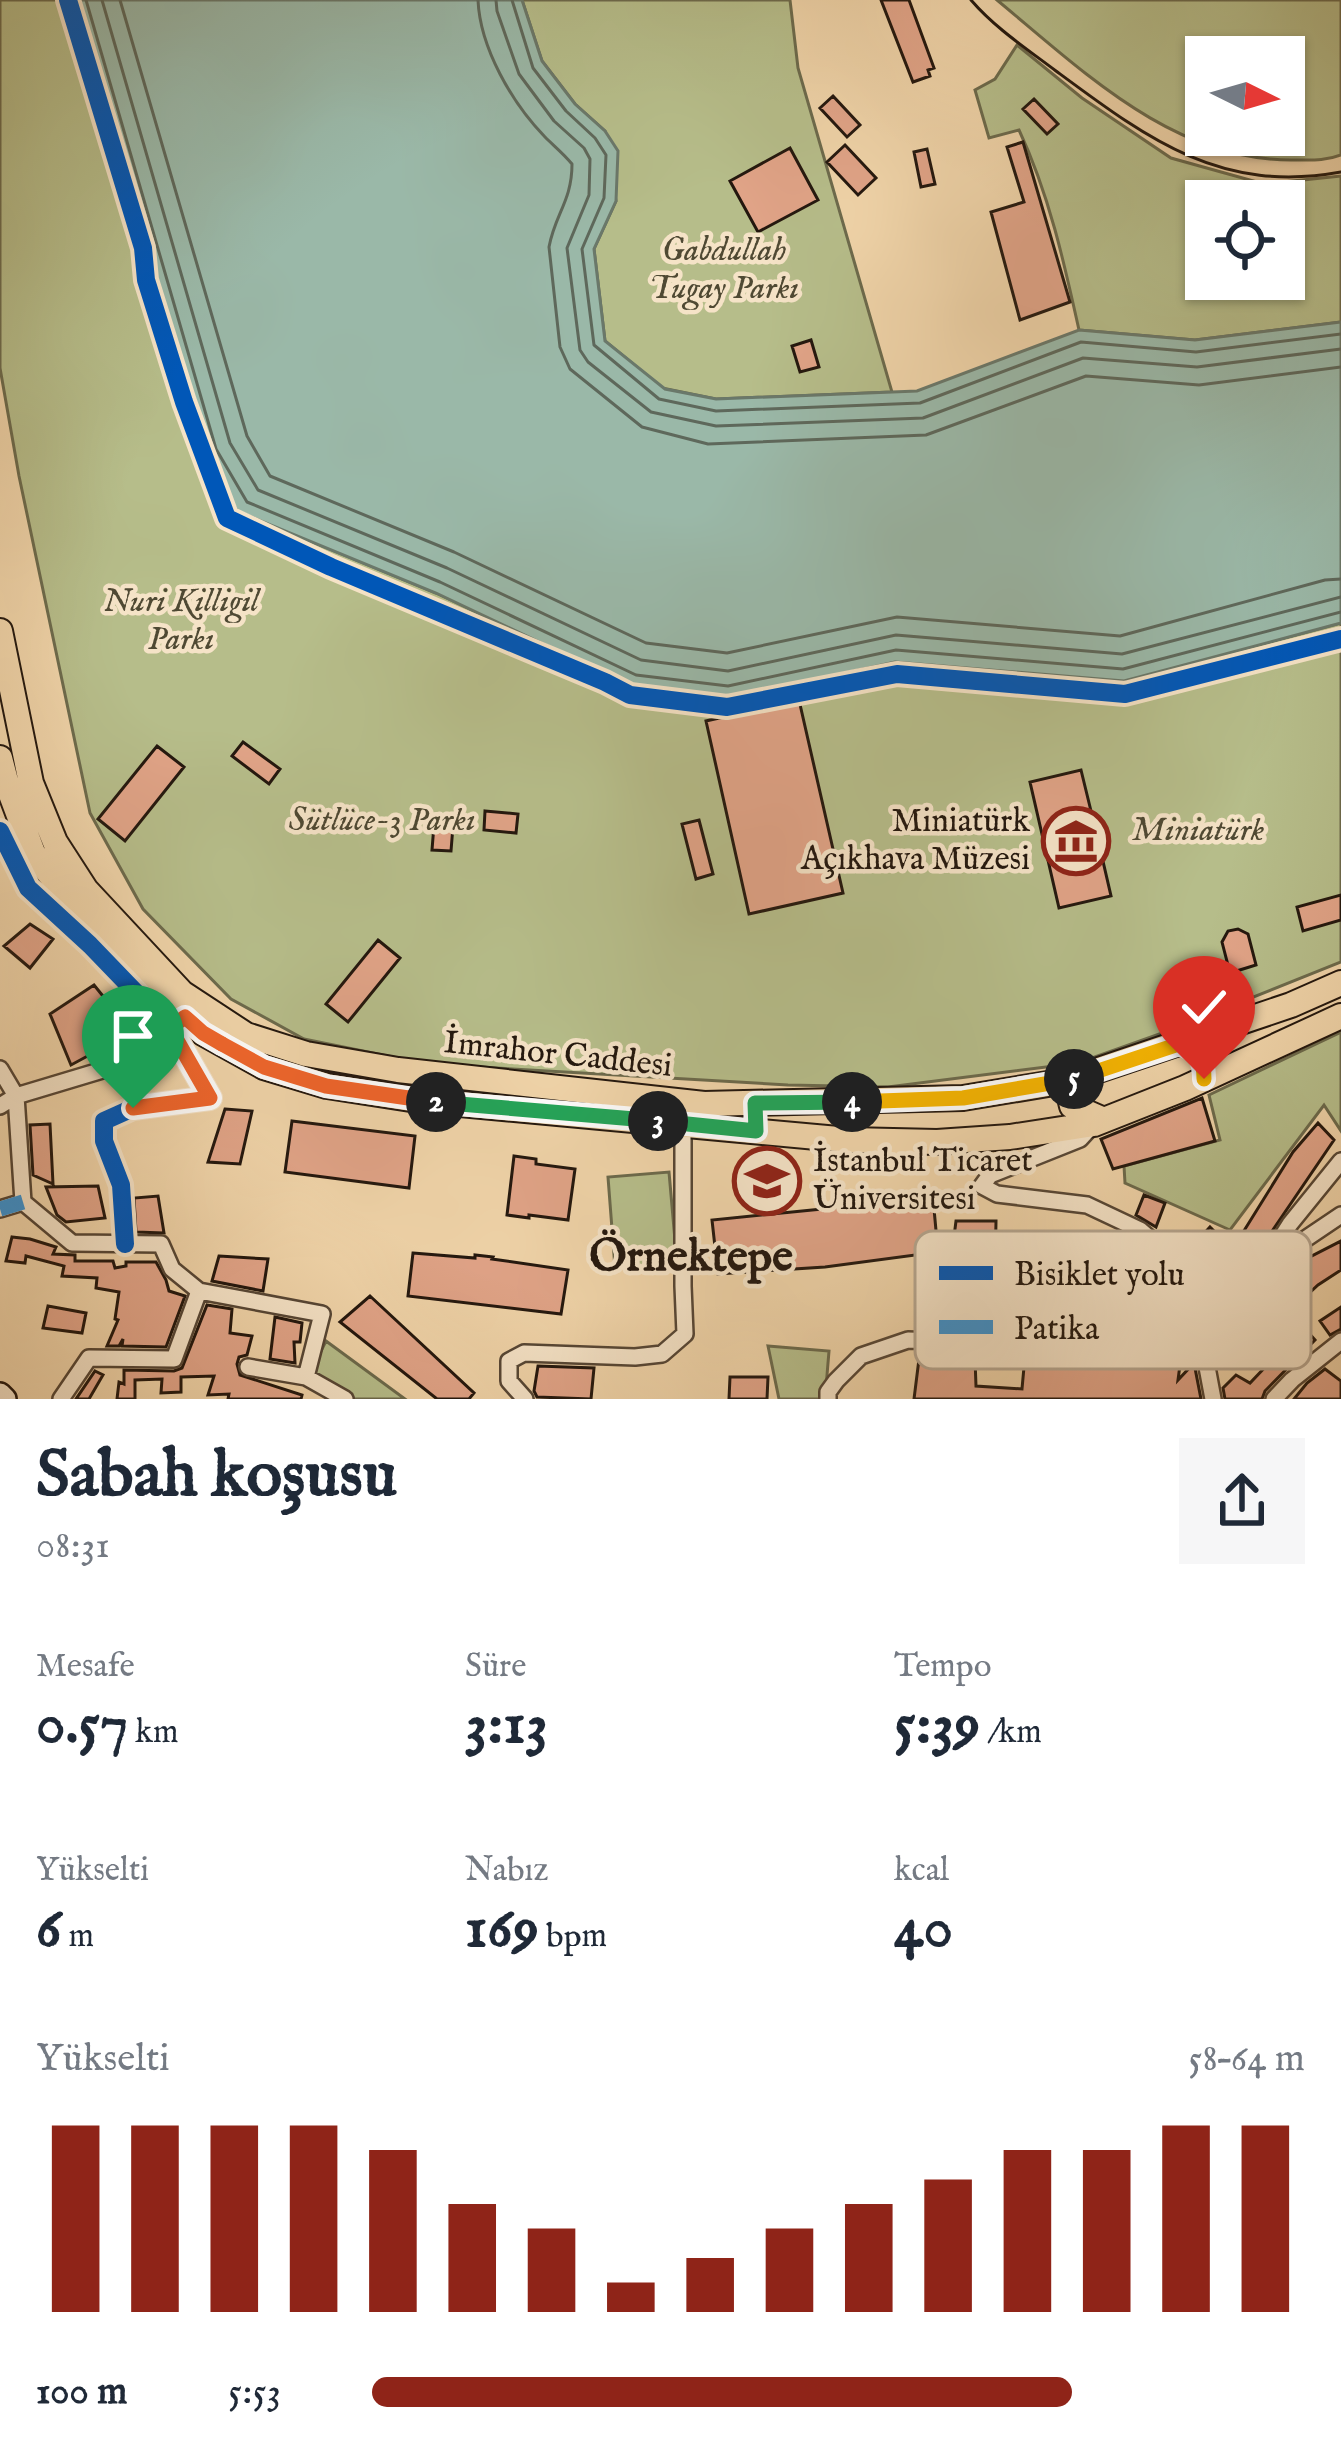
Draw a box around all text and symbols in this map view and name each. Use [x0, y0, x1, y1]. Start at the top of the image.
north arrow [1185, 36, 1305, 156]
map controls [1185, 36, 1305, 300]
button: locate [1185, 180, 1305, 300]
park label: Gabdullah Tugay Parkı [649, 230, 799, 310]
park label: Nuri Killigil Parkı [103, 581, 261, 661]
park label: Sütlüce-3 Parkı [288, 800, 476, 842]
place label: Miniatürk Açıkhava Müzesi [800, 801, 1030, 881]
museum icon: Miniatürk Açıkhava Müzesi [1041, 806, 1111, 876]
park label: Miniatürk [1132, 810, 1264, 852]
pin [1153, 956, 1255, 1079]
icon: check [1171, 974, 1237, 1040]
pin [82, 985, 184, 1108]
icon: arrive [100, 1003, 166, 1069]
street label: İmrahor Caddesi [442, 1021, 674, 1088]
pin: 5 [1044, 1049, 1104, 1109]
text: 5 [1068, 1058, 1080, 1100]
pin: 2 [406, 1072, 466, 1132]
pin: 4 [822, 1072, 882, 1132]
text: 2 [428, 1081, 444, 1123]
text: 4 [844, 1081, 860, 1123]
pin: 3 [628, 1091, 688, 1151]
text: 3 [652, 1100, 664, 1142]
place label: İstanbul Ticaret Üniversitesi [813, 1140, 1033, 1221]
school or university icon: İstanbul Ticaret Üniversitesi [732, 1146, 802, 1216]
district label: Örnektepe [589, 1229, 793, 1286]
legend [915, 1231, 1311, 1369]
text: Bisiklet yolu [1014, 1255, 1185, 1297]
text: Patika [1014, 1309, 1100, 1351]
text: Sabah koşusu [36, 1435, 397, 1519]
button: share [1179, 1438, 1305, 1564]
text: 08:31 [36, 1522, 110, 1571]
text: Mesafe [36, 1646, 135, 1688]
text: Süre [465, 1646, 526, 1688]
text: Tempo [894, 1646, 992, 1688]
text: 0.57 [36, 1688, 128, 1764]
text: 3:13 [465, 1688, 548, 1764]
text: 5:39 [894, 1688, 980, 1764]
text: km [128, 1712, 179, 1754]
text: /km [980, 1712, 1042, 1754]
text: Yükselti [36, 1850, 149, 1892]
text: Nabız [465, 1850, 549, 1892]
text: kcal [894, 1850, 949, 1892]
text: 6 [36, 1892, 61, 1968]
text: 169 [465, 1892, 539, 1968]
text: 40 [894, 1892, 953, 1968]
text: m [61, 1916, 94, 1958]
text: bpm [539, 1916, 607, 1958]
text: Yükselti [36, 2035, 170, 2084]
text: 58–64 m [1188, 2035, 1305, 2084]
text: 100 m [36, 2368, 127, 2417]
text: 5:53 [228, 2368, 281, 2417]

